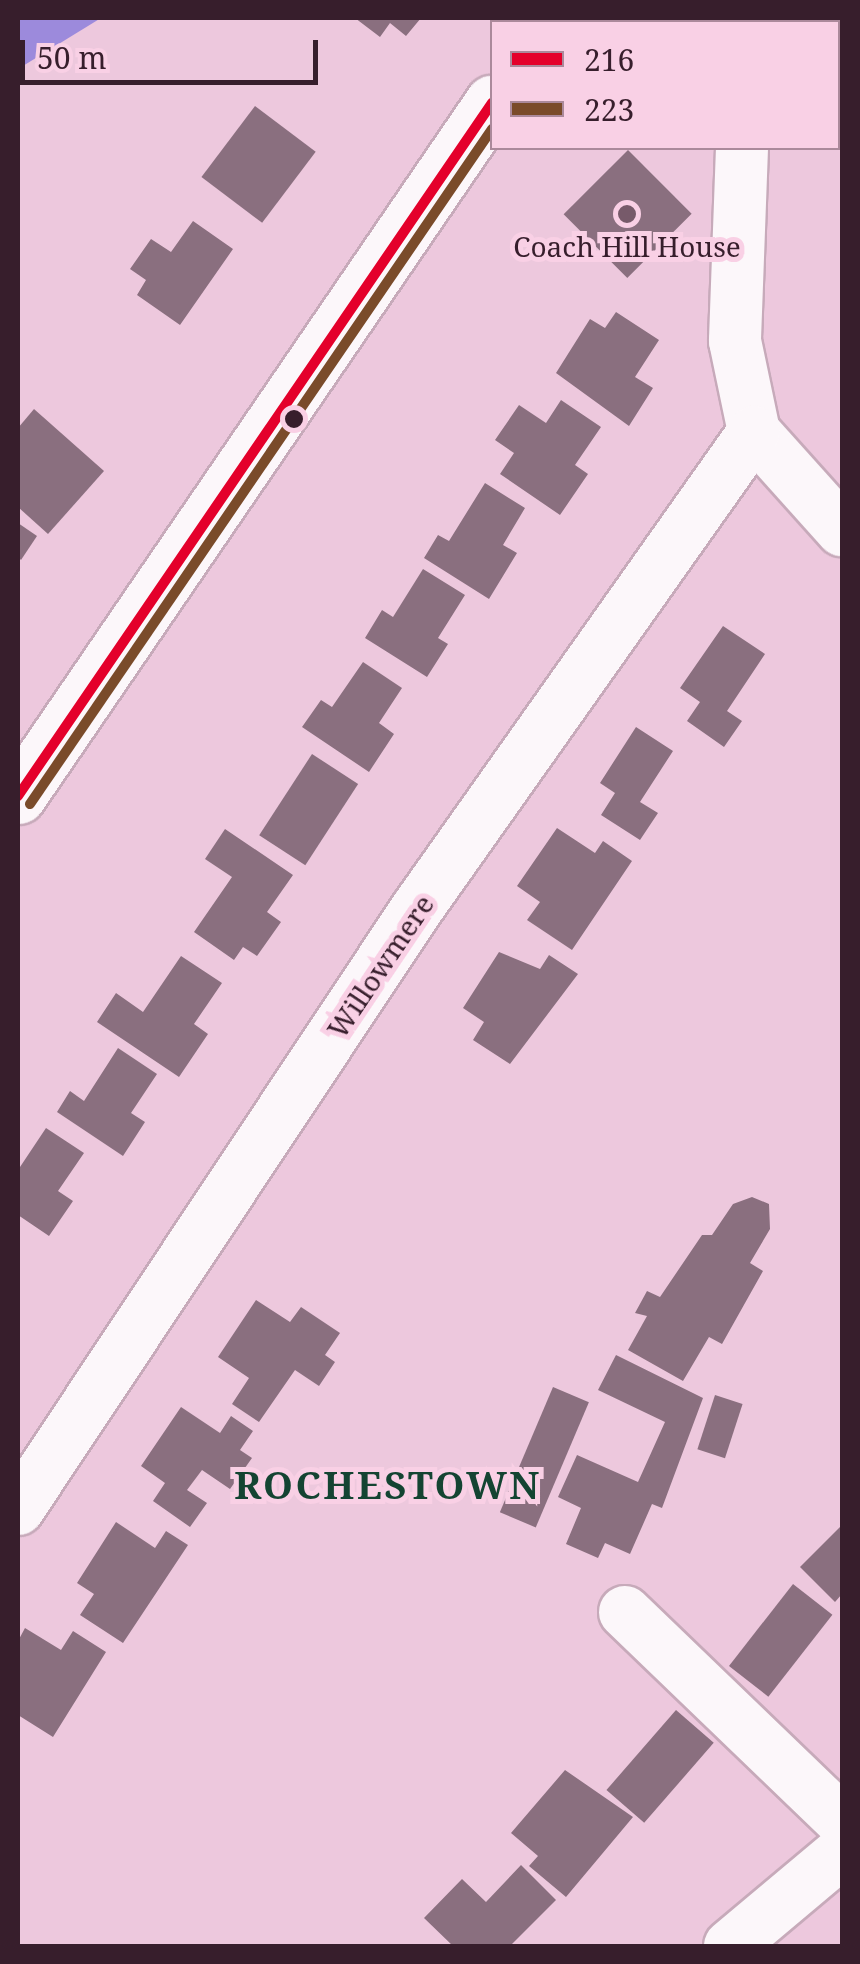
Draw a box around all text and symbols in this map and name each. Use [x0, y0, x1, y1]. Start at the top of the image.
scale bar [25, 20, 322, 82]
legend [490, 20, 840, 150]
text: 50 m [37, 37, 107, 78]
text: 216 [584, 39, 634, 80]
text: 223 [584, 89, 634, 130]
marker: Coach Hill House [616, 203, 638, 225]
place label: Coach Hill House [513, 229, 741, 263]
unlabelled marker [284, 409, 304, 429]
street label: Willowmere [320, 888, 440, 1044]
district label: ROCHESTOWN [234, 1462, 542, 1508]

